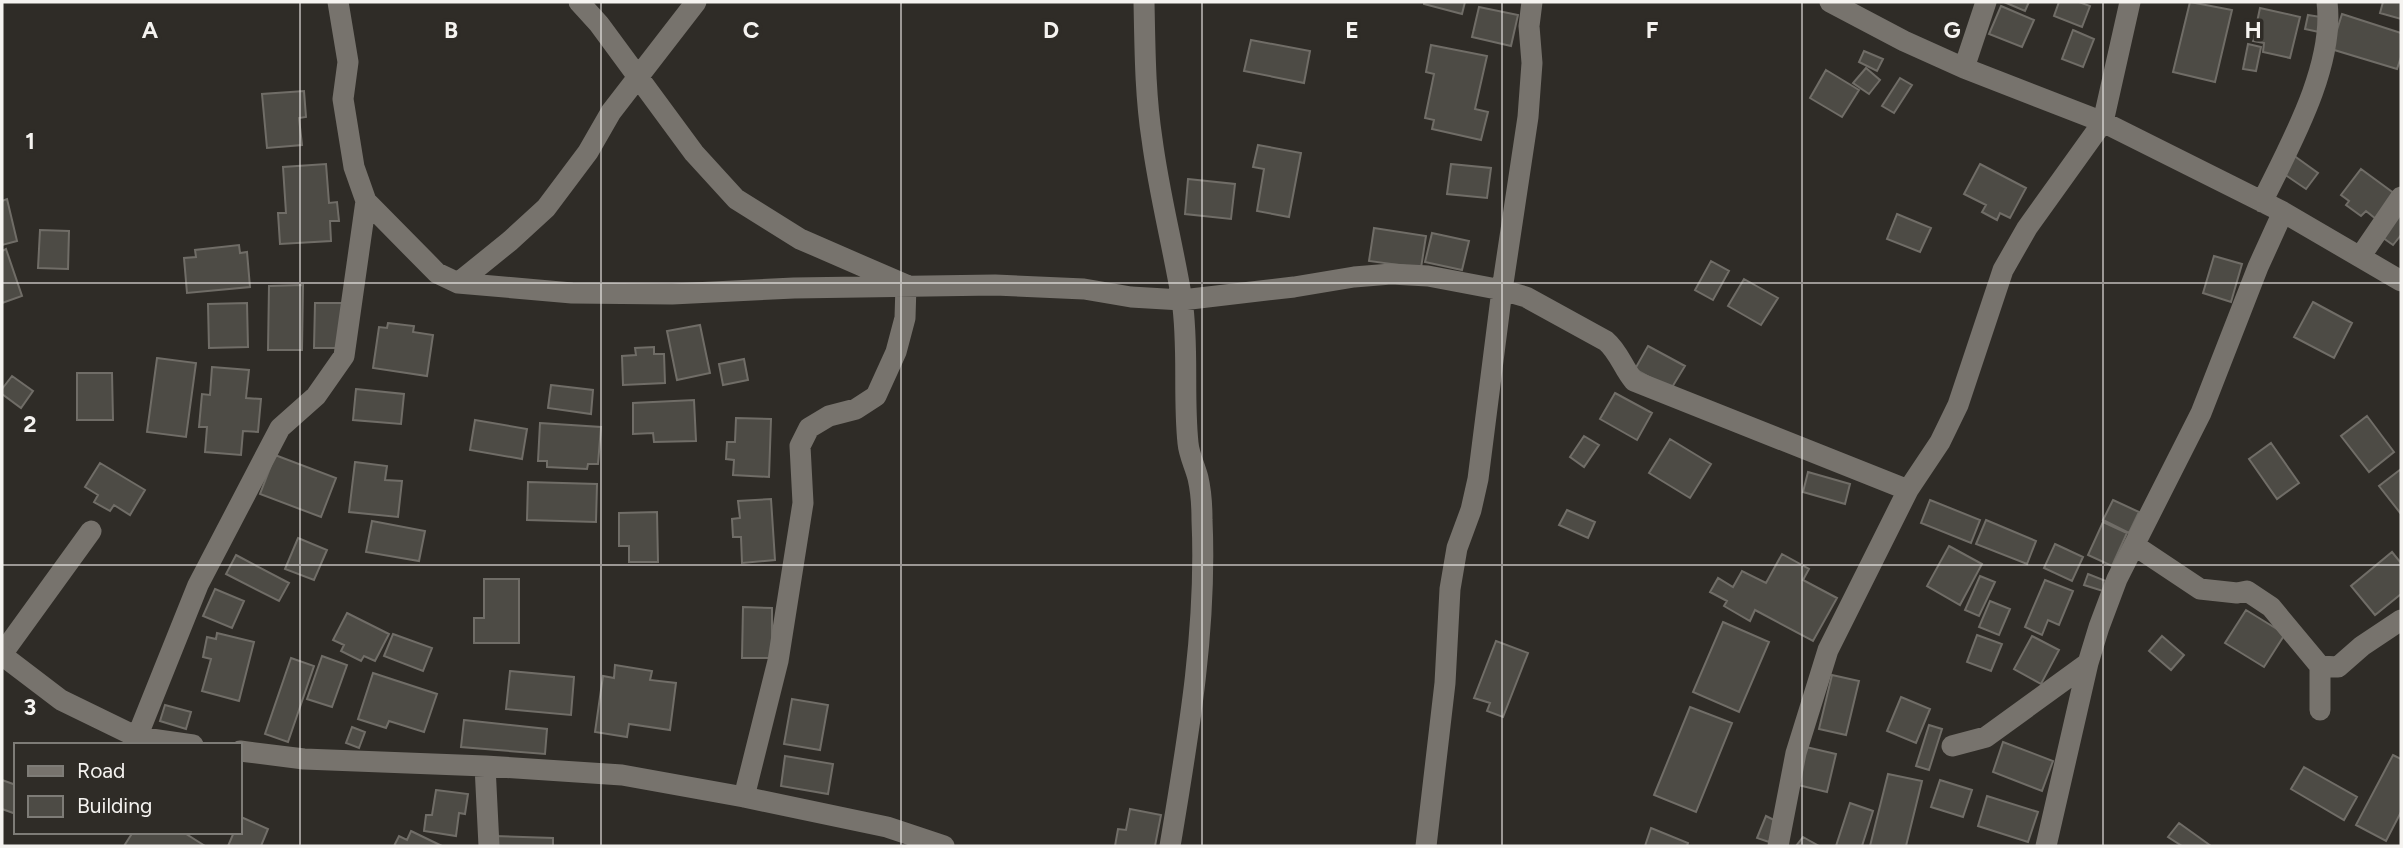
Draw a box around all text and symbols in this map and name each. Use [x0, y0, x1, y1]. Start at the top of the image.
text: A [142, 16, 159, 44]
text: B [444, 16, 458, 44]
text: C [743, 16, 760, 44]
text: D [1043, 16, 1059, 44]
text: E [1345, 16, 1359, 44]
text: F [1646, 16, 1659, 44]
text: G [1943, 16, 1961, 44]
text: H [2244, 16, 2262, 44]
text: 1 [25, 127, 35, 155]
text: 2 [23, 410, 37, 438]
text: 3 [24, 693, 36, 721]
legend [14, 743, 242, 834]
text: Road [77, 758, 125, 783]
text: Building [77, 793, 152, 818]

